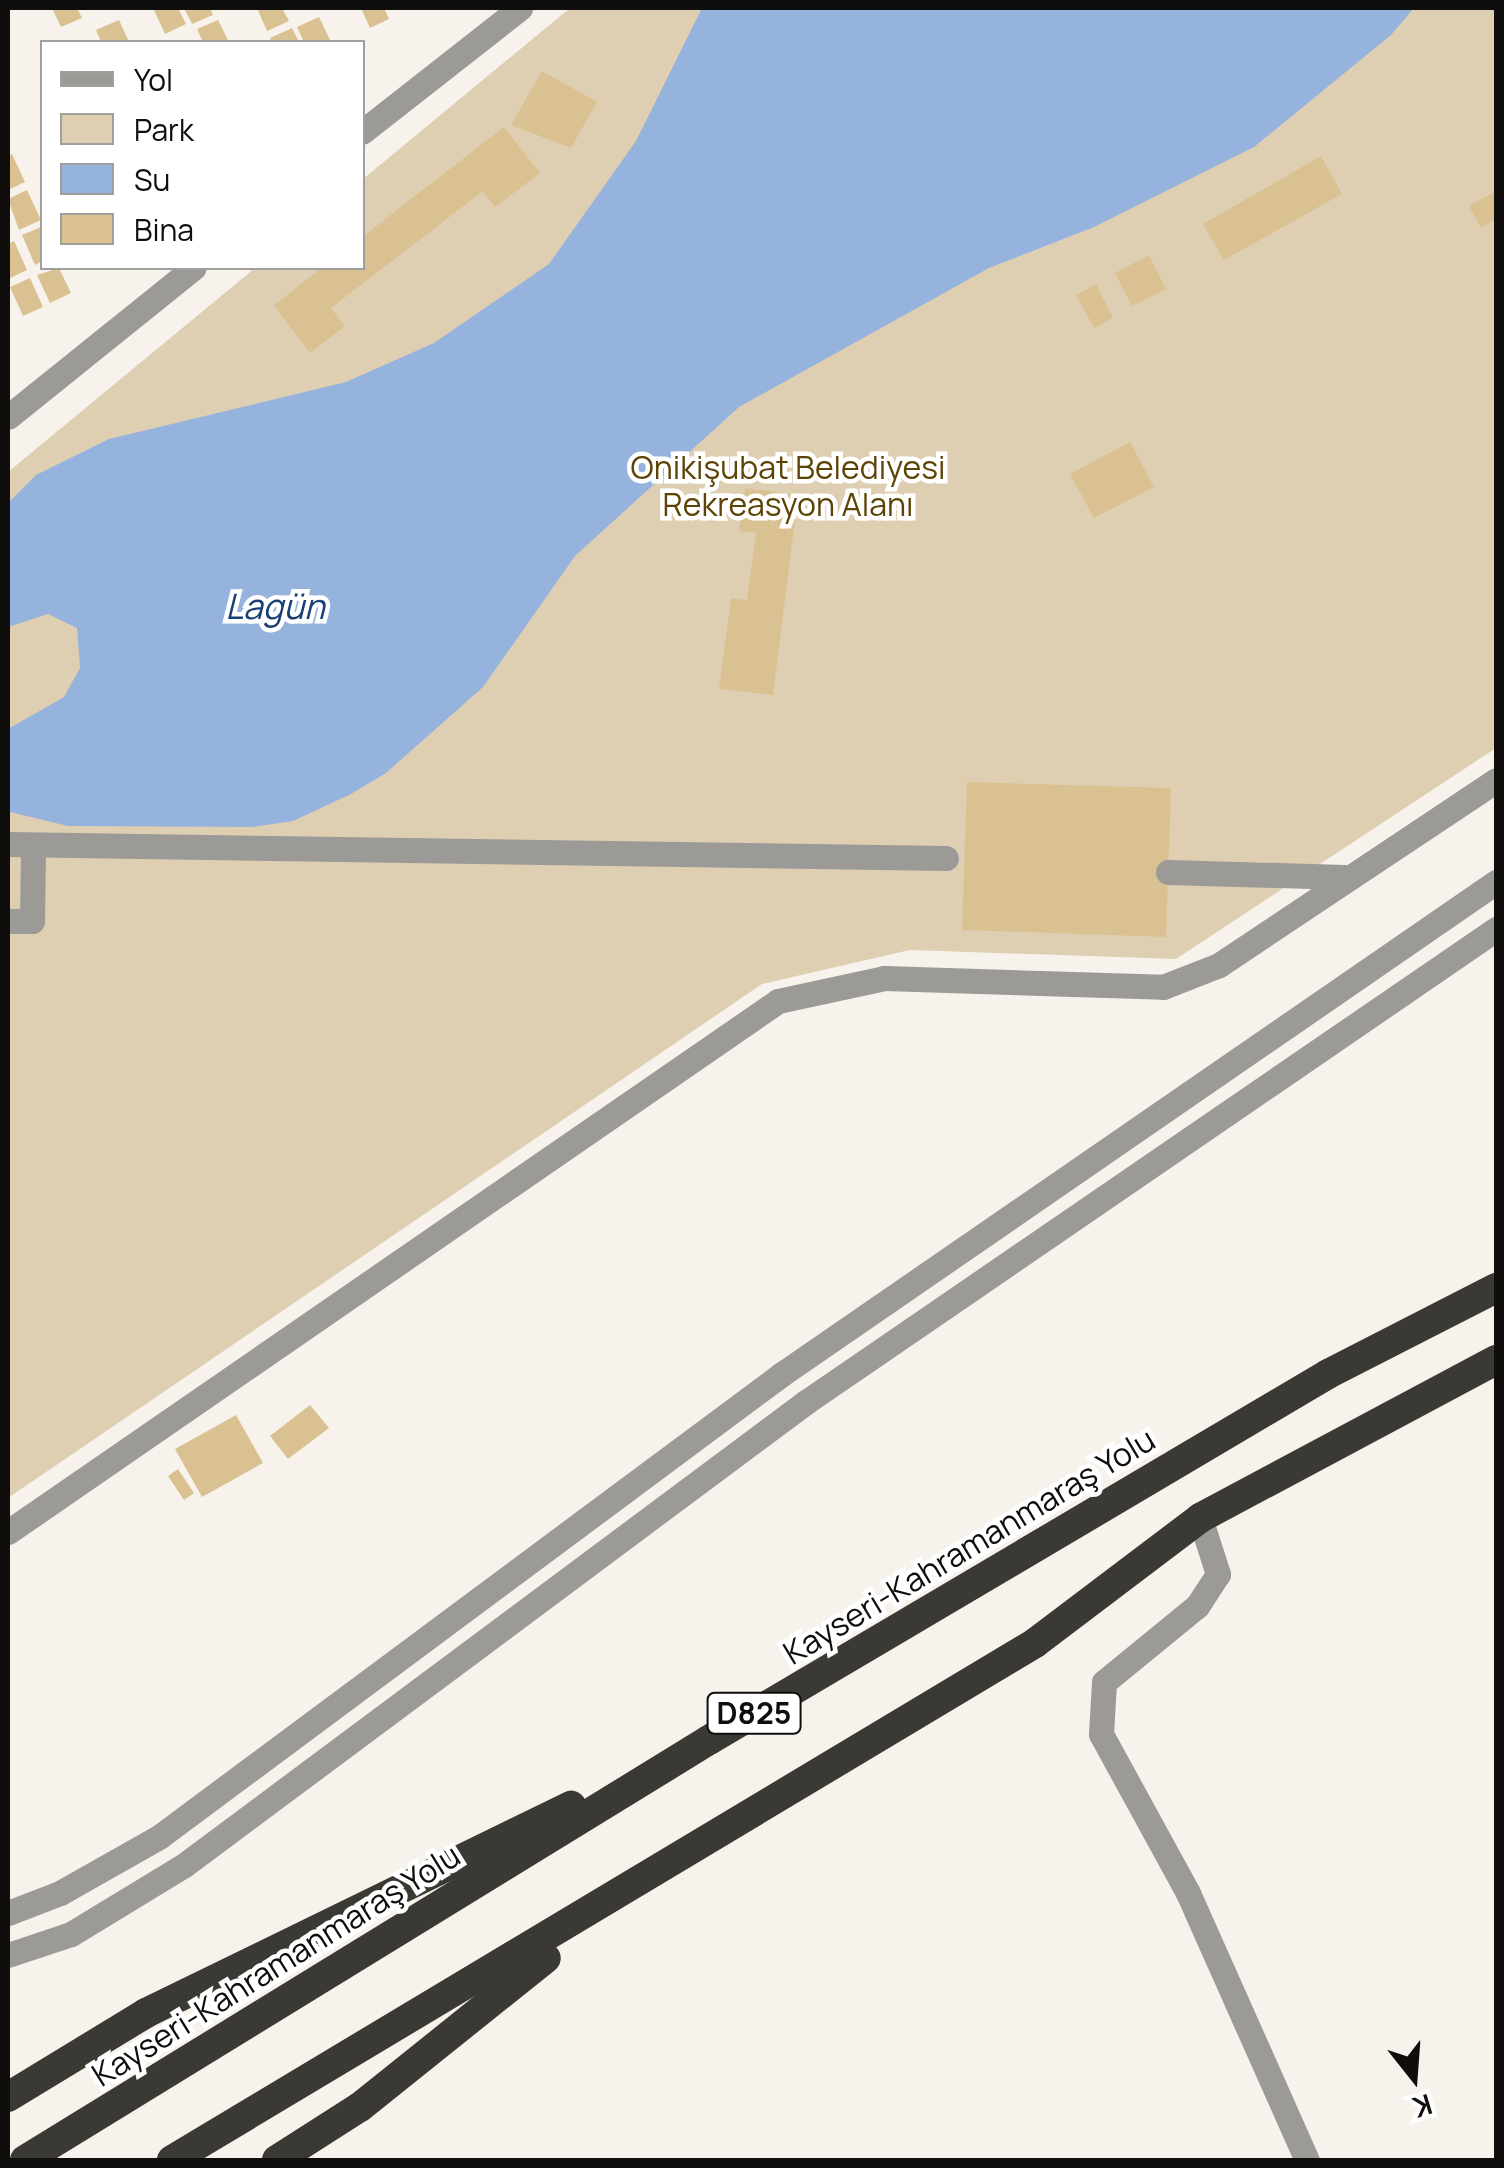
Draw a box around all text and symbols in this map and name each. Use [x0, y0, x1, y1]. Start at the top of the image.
legend [40, 40, 365, 270]
text: Yol [134, 59, 173, 100]
text: Park [134, 109, 194, 150]
text: Su [134, 159, 170, 200]
text: Bina [134, 209, 194, 250]
park label: Onikişubat Belediyesi Rekreasyon Alanı [631, 449, 945, 524]
water label: Lagün [225, 585, 325, 627]
street label: Kayseri-Kahramanmaraş Yolu [776, 1420, 1162, 1672]
road number: D825 [706, 1688, 802, 1738]
street label: Kayseri-Kahramanmaraş Yolu [85, 1836, 467, 2094]
north arrow [1364, 2028, 1464, 2128]
text: K [1409, 2086, 1437, 2128]

